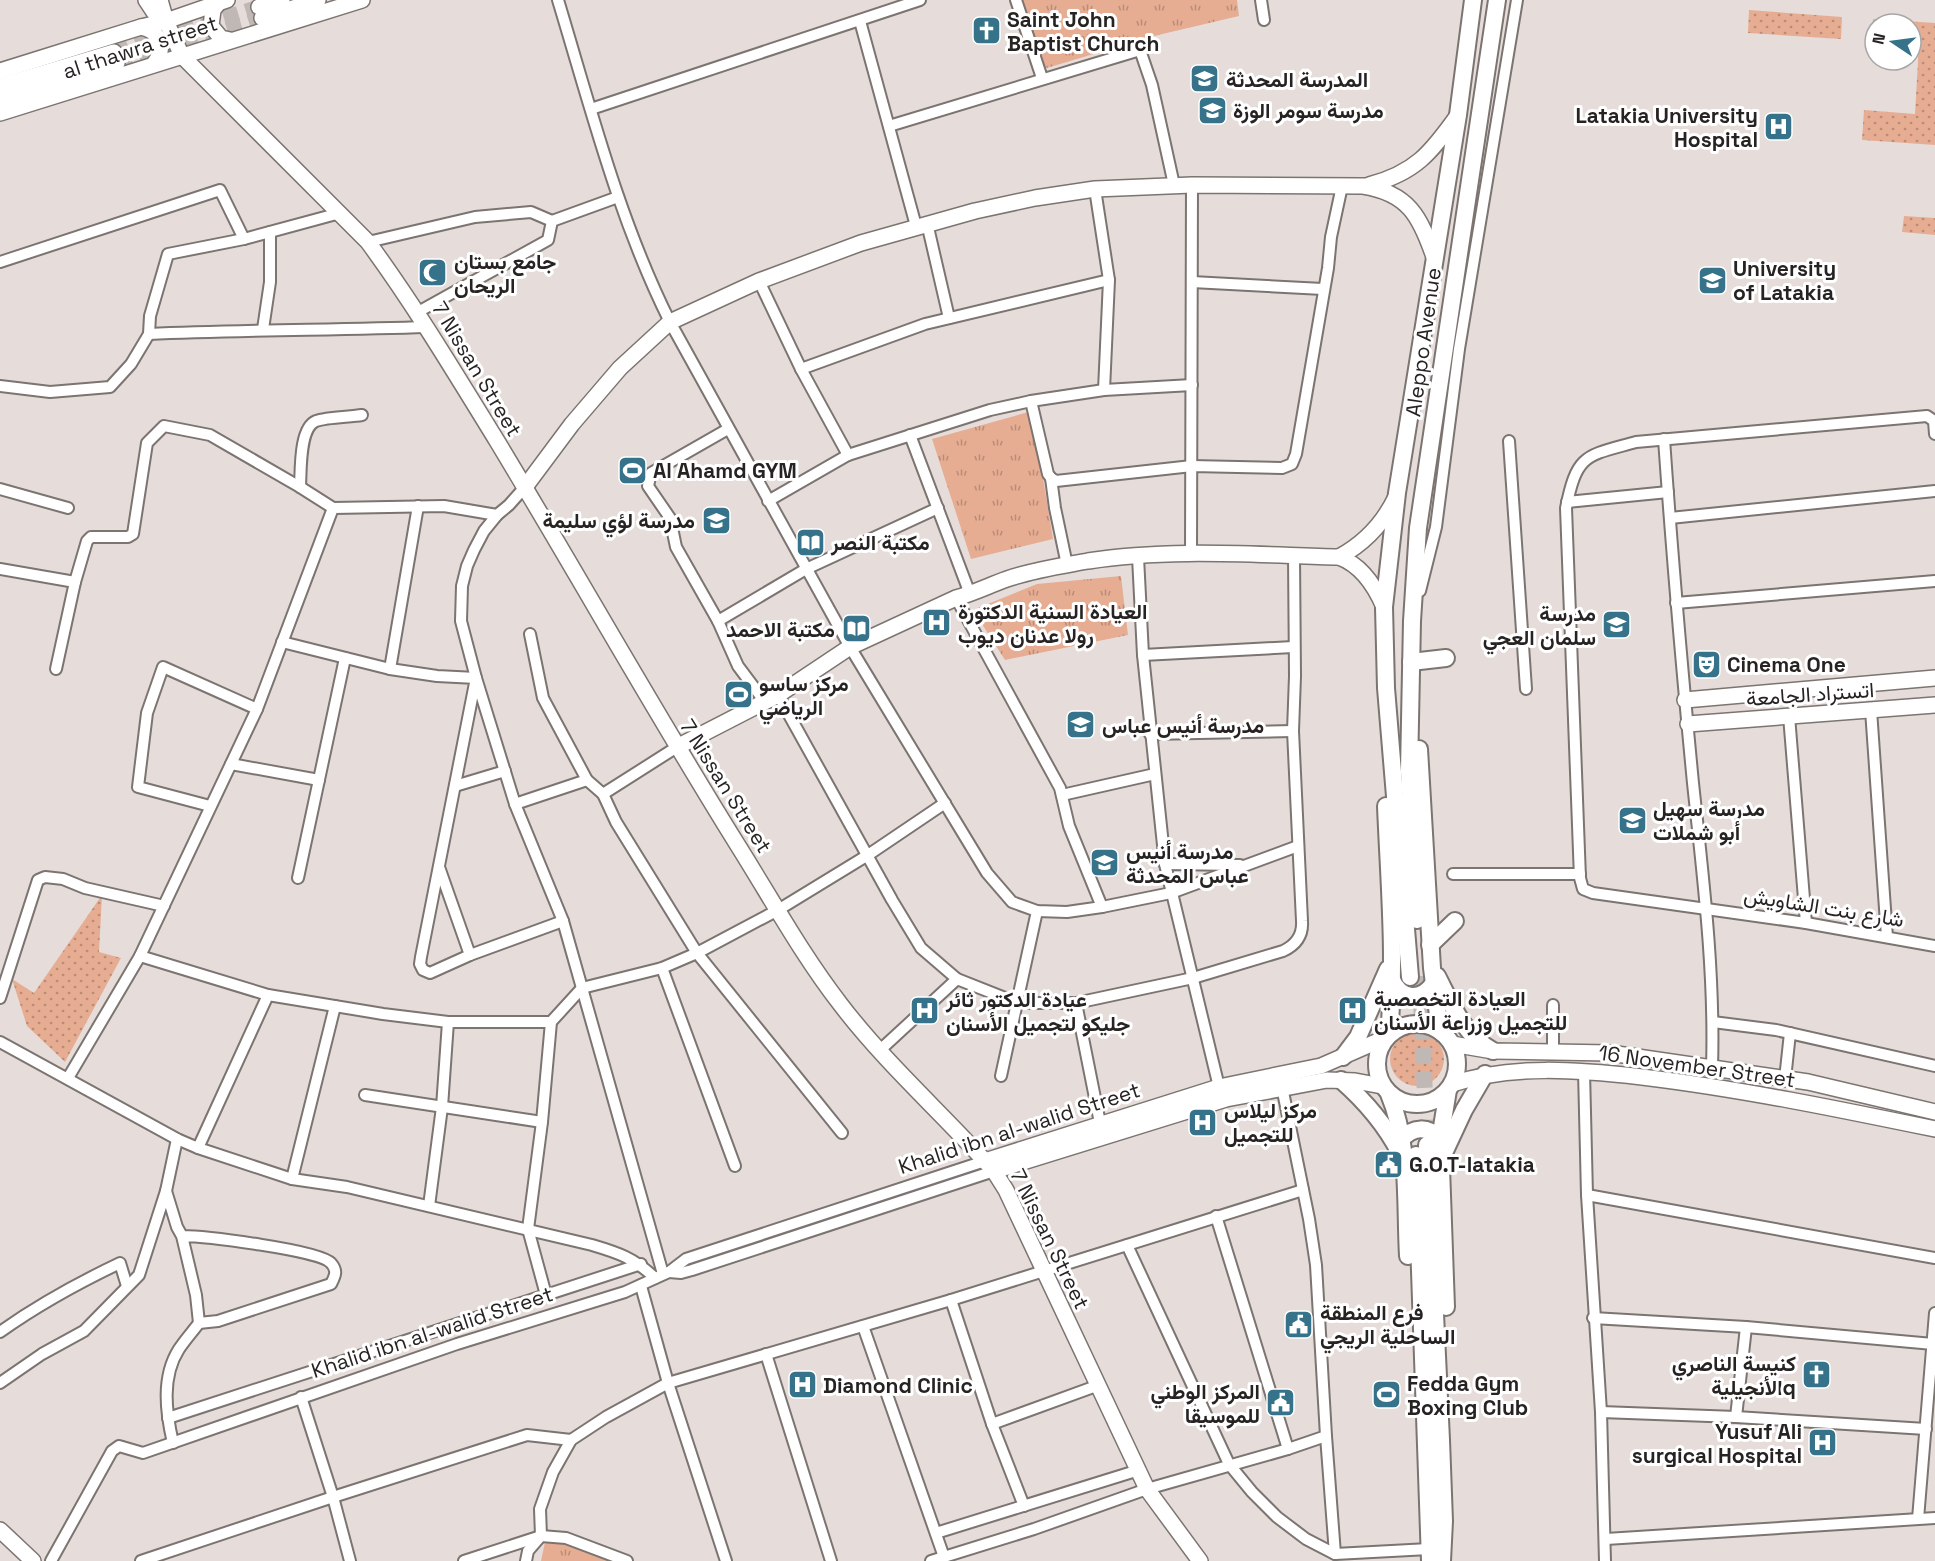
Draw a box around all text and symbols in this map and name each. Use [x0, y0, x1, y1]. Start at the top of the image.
place label: Saint John Baptist Church [1007, 6, 1159, 57]
street label: al thawra street [59, 9, 221, 85]
north arrow [1863, 12, 1923, 72]
church icon: Saint John Baptist Church [970, 15, 1002, 47]
text: N [1867, 31, 1890, 46]
school or university icon: المدرسة المحدثة [1189, 63, 1221, 95]
place label: المدرسة المحدثة [1226, 66, 1368, 93]
school or university icon: مدرسة سومر الوزة [1196, 94, 1228, 126]
place label: مدرسة سومر الوزة [1233, 97, 1384, 124]
place label: Latakia University Hospital [1575, 102, 1758, 153]
hospital icon: Latakia University Hospital [1763, 111, 1795, 143]
place label: جامع بستان الريحان [454, 248, 556, 299]
place label: University of Latakia [1733, 255, 1836, 306]
mosque icon: جامع بستان الريحان [417, 257, 449, 289]
school or university icon: University of Latakia [1696, 264, 1728, 296]
street label: Aleppo Avenue [1399, 266, 1447, 418]
street label: 7 Nissan Street [426, 297, 528, 441]
sports icon: Al Ahamd GYM [616, 454, 648, 486]
place label: Al Ahamd GYM [653, 457, 797, 484]
school or university icon: مدرسة لؤي سليمة [700, 504, 732, 536]
place label: مدرسة لؤي سليمة [542, 507, 695, 538]
library icon: مكتبة النصر [794, 526, 826, 558]
place label: مكتبة النصر [830, 529, 930, 556]
place label: العيادة السنية الدكتورة رولا عدنان ديوب [958, 598, 1147, 649]
place label: مدرسة سلمان العجي [1483, 600, 1596, 655]
hospital icon: العيادة السنية الدكتورة رولا عدنان ديوب [921, 607, 953, 639]
school or university icon: مدرسة سلمان العجي [1601, 609, 1633, 641]
library icon: مكتبة الاحمد [840, 613, 872, 645]
place label: مكتبة الاحمد [726, 616, 835, 643]
theatre icon: Cinema One [1690, 648, 1722, 680]
place label: Cinema One [1727, 651, 1846, 678]
place label: مركز ساسو الرياضي [759, 670, 849, 725]
street label: اتستراد الجامعة [1745, 676, 1875, 712]
sports icon: مركز ساسو الرياضي [722, 679, 754, 711]
school or university icon: مدرسة أنيس عباس [1065, 709, 1097, 741]
place label: مدرسة أنيس عباس [1102, 712, 1264, 739]
street label: 7 Nissan Street [674, 714, 778, 858]
place label: مدرسة سهيل أبو شملات [1653, 795, 1765, 846]
school or university icon: مدرسة سهيل أبو شملات [1616, 804, 1648, 836]
place label: مدرسة أنيس عباس المحدثة [1126, 838, 1249, 889]
school or university icon: مدرسة أنيس عباس المحدثة [1089, 847, 1121, 879]
street label: شارع بنت الشاويش [1742, 881, 1906, 934]
place label: العيادة التخصصية للتجميل وزراعة الأسنان [1374, 985, 1567, 1036]
place label: عيادة الدكتور ثائر جليكو لتجميل الأسنان [945, 986, 1130, 1037]
hospital icon: العيادة التخصصية للتجميل وزراعة الأسنان [1337, 994, 1369, 1026]
hospital icon: عيادة الدكتور ثائر جليكو لتجميل الأسنان [909, 995, 941, 1027]
street label: 16 November Street [1597, 1039, 1797, 1093]
street label: Khalid ibn al-walid Street [895, 1076, 1143, 1180]
place label: مركز ليلاس للتجميل [1224, 1097, 1317, 1148]
hospital icon: مركز ليلاس للتجميل [1187, 1106, 1219, 1138]
public building icon: G.O.T-latakia [1372, 1148, 1404, 1180]
place label: G.O.T-latakia [1409, 1151, 1535, 1178]
street label: 7 Nissan Street [1004, 1164, 1096, 1314]
street label: Khalid ibn al-walid Street [308, 1280, 556, 1384]
place label: فرع المنطقة الساحلية الريجي [1320, 1299, 1455, 1354]
public building icon: فرع المنطقة الساحلية الريجي [1283, 1308, 1315, 1340]
place label: كنيسة الناصري الأنجيليةq [1672, 1350, 1796, 1401]
church icon: كنيسة الناصري الأنجيليةq [1801, 1359, 1833, 1391]
hospital icon: Diamond Clinic [786, 1369, 818, 1401]
place label: Fedda Gym Boxing Club [1407, 1370, 1528, 1421]
place label: Diamond Clinic [823, 1372, 973, 1399]
place label: المركز الوطني للموسيقا [1151, 1378, 1260, 1429]
sports icon: Fedda Gym Boxing Club [1370, 1379, 1402, 1411]
public building icon: المركز الوطني للموسيقا [1265, 1387, 1297, 1419]
place label: Yusuf Ali surgical Hospital [1632, 1418, 1802, 1469]
hospital icon: Yusuf Ali surgical Hospital [1807, 1427, 1839, 1459]

